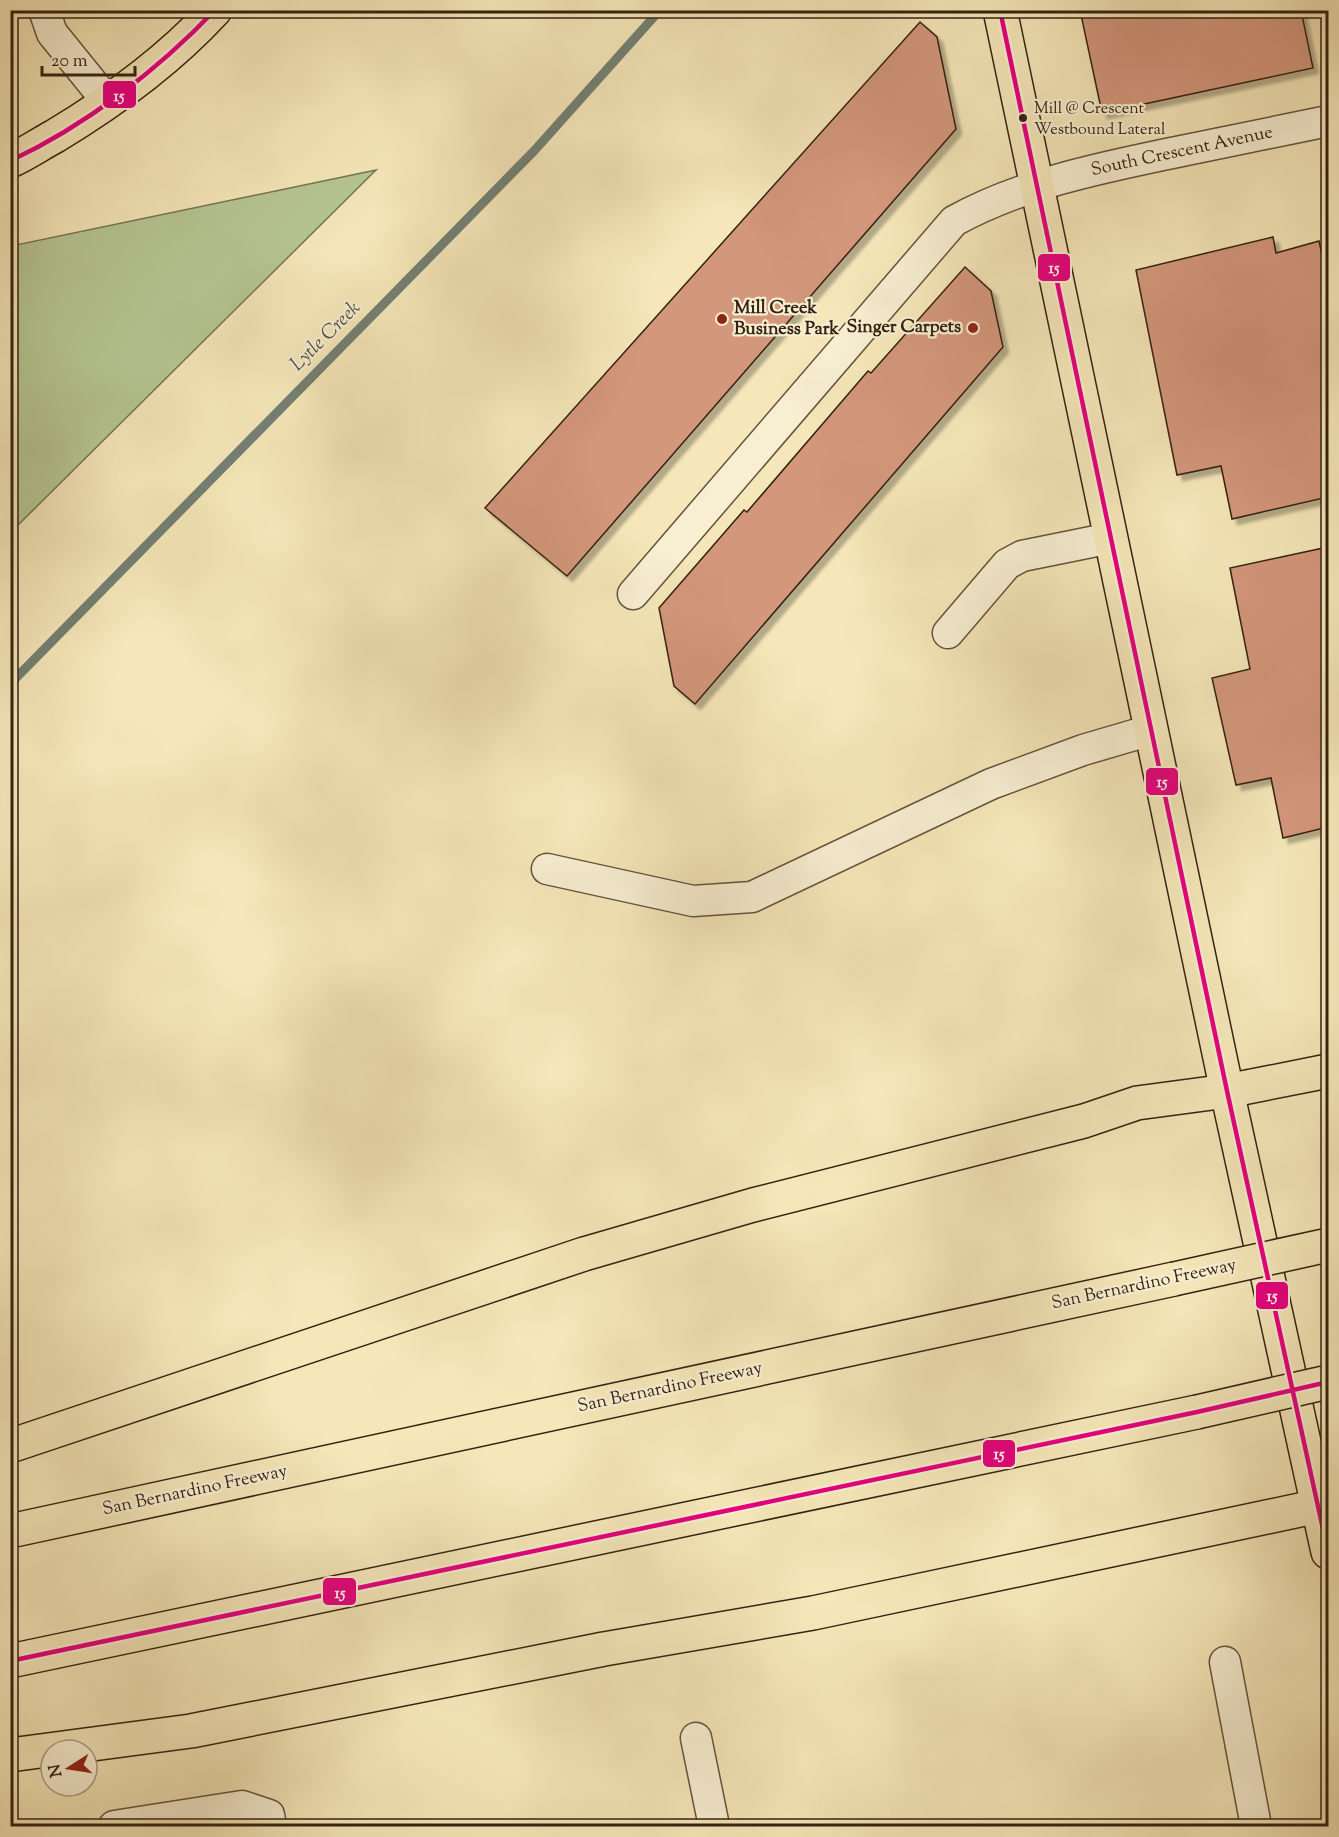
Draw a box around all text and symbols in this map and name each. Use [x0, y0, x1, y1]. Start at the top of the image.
scale bar [42, 39, 135, 77]
text: 20 m [51, 49, 88, 75]
line badge: 15 [102, 80, 137, 109]
text: 15 [114, 86, 125, 109]
place label: Mill @ Crescent Westbound Lateral [1034, 98, 1166, 142]
marker: Mill @ Crescent Westbound Lateral [1017, 112, 1029, 124]
street label: South Crescent Avenue [1089, 120, 1275, 184]
line badge: 15 [1037, 253, 1071, 282]
text: 15 [1049, 258, 1060, 281]
water label: Lytle Creek [284, 295, 368, 379]
place label: Mill Creek Business Park [734, 296, 839, 343]
marker: Mill Creek Business Park [715, 312, 729, 326]
place label: Singer Carpets [846, 315, 961, 341]
marker: Singer Carpets [966, 321, 980, 335]
line badge: 15 [1145, 767, 1179, 796]
text: 15 [1157, 772, 1168, 795]
street label: San Bernardino Freeway [1049, 1253, 1239, 1317]
line badge: 15 [1255, 1281, 1289, 1310]
text: 15 [1267, 1286, 1278, 1309]
street label: San Bernardino Freeway [575, 1356, 765, 1420]
line badge: 15 [982, 1439, 1016, 1468]
text: 15 [994, 1444, 1005, 1467]
street label: San Bernardino Freeway [100, 1459, 290, 1523]
line badge: 15 [322, 1577, 357, 1606]
text: 15 [335, 1583, 346, 1606]
north arrow [39, 1738, 99, 1798]
text: N [44, 1762, 69, 1779]

